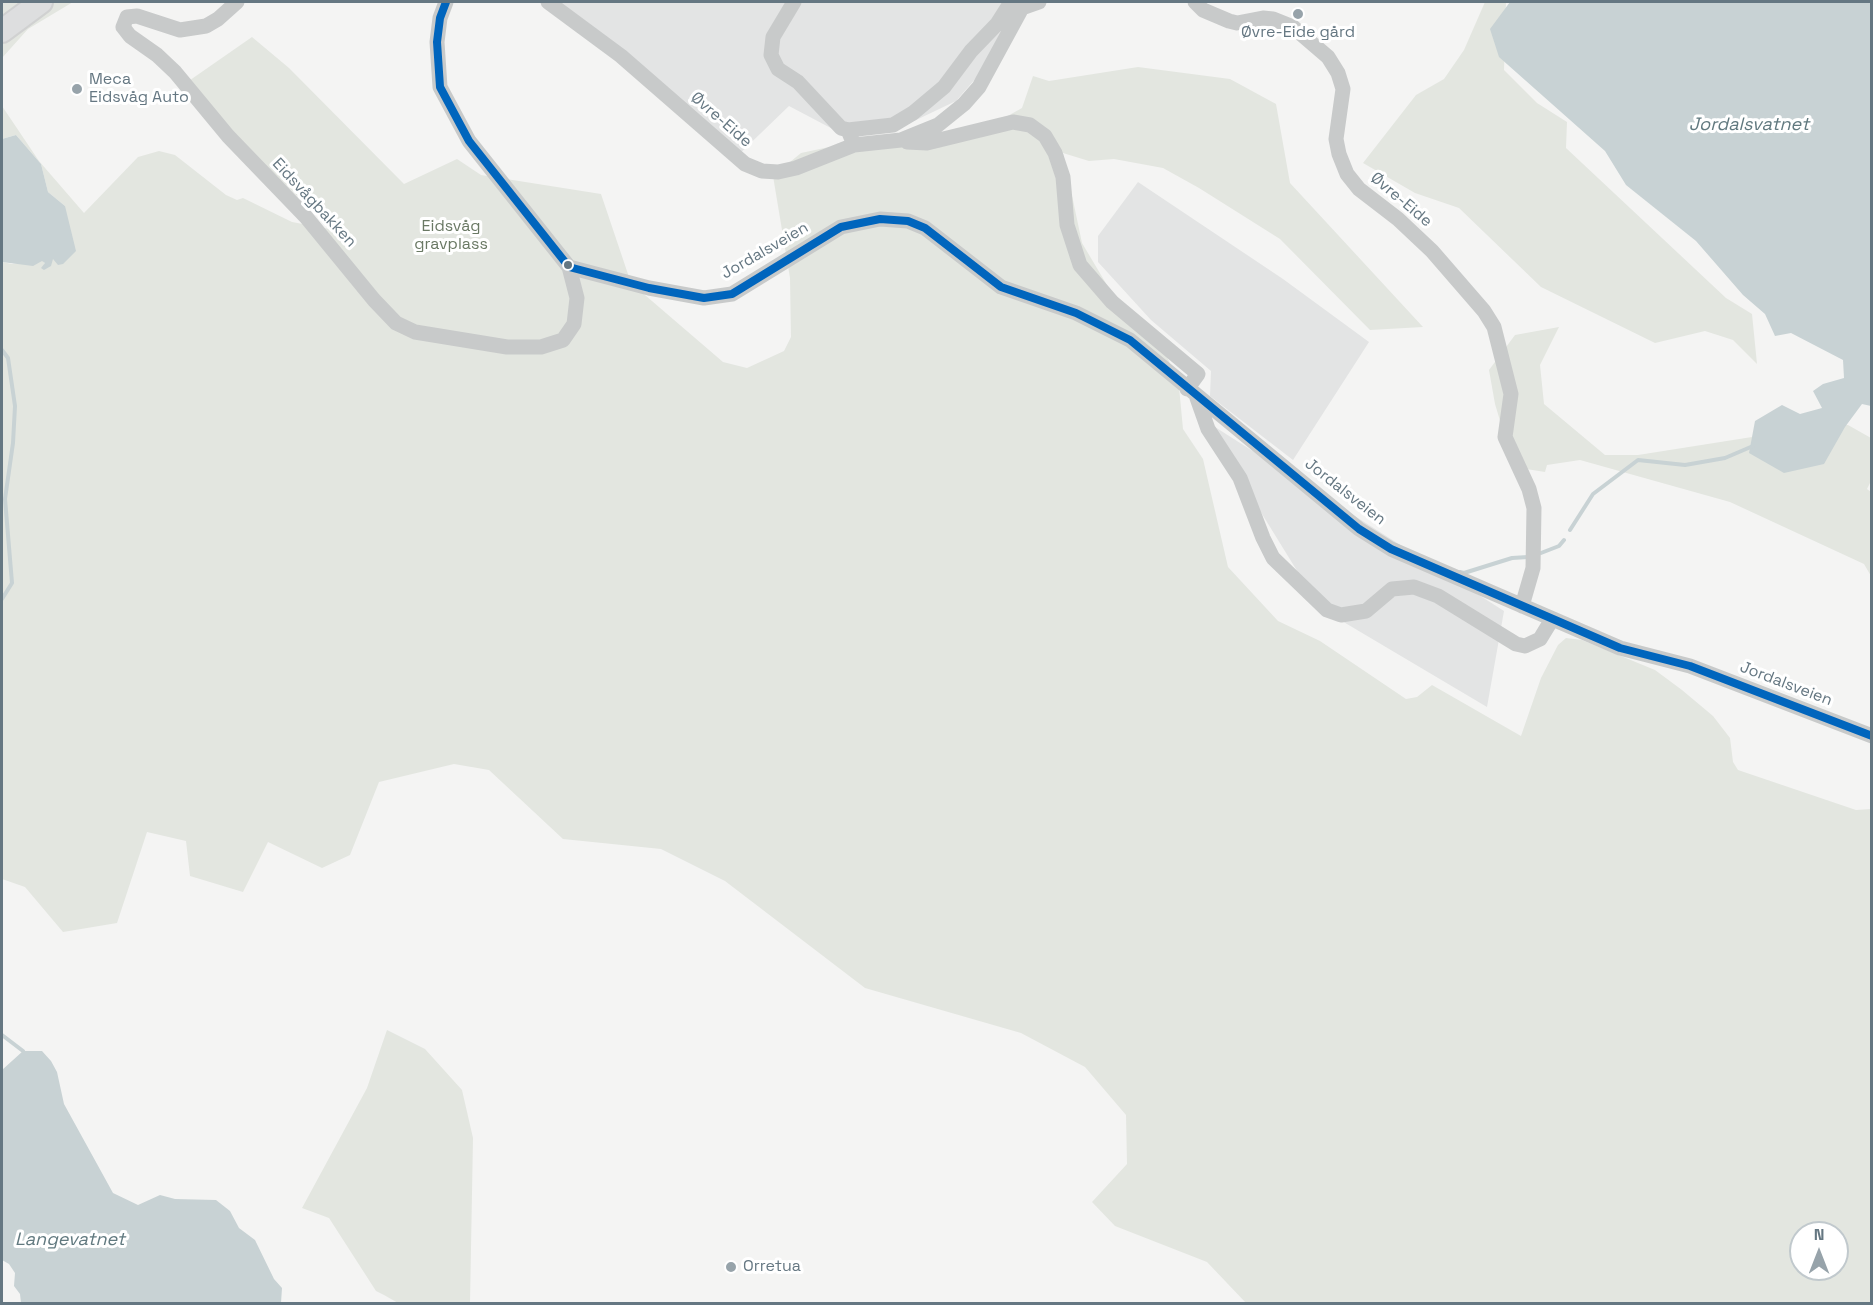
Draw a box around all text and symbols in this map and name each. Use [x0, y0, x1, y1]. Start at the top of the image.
marker: Øvre-Eide gård [1291, 7, 1305, 21]
place label: Øvre-Eide gård [1241, 23, 1355, 43]
place label: Meca Eidsvåg Auto [89, 70, 189, 108]
marker: Meca Eidsvåg Auto [70, 82, 84, 96]
street label: Øvre-Eide [687, 88, 755, 152]
water label: Jordalsvatnet [1689, 114, 1809, 136]
street label: Eidsvågbakken [268, 155, 360, 251]
street label: Øvre-Eide [1366, 169, 1436, 231]
park label: Eidsvåg gravplass [414, 217, 488, 255]
street label: Jordalsveien [718, 218, 812, 284]
unlabelled marker [562, 259, 574, 271]
street label: Jordalsveien [1301, 455, 1389, 529]
street label: Jordalsveien [1737, 658, 1835, 710]
north arrow [1789, 1221, 1849, 1281]
text: N [1814, 1224, 1824, 1245]
water label: Langevatnet [15, 1229, 125, 1251]
place label: Orretua [743, 1257, 801, 1277]
marker: Orretua [724, 1260, 738, 1274]

